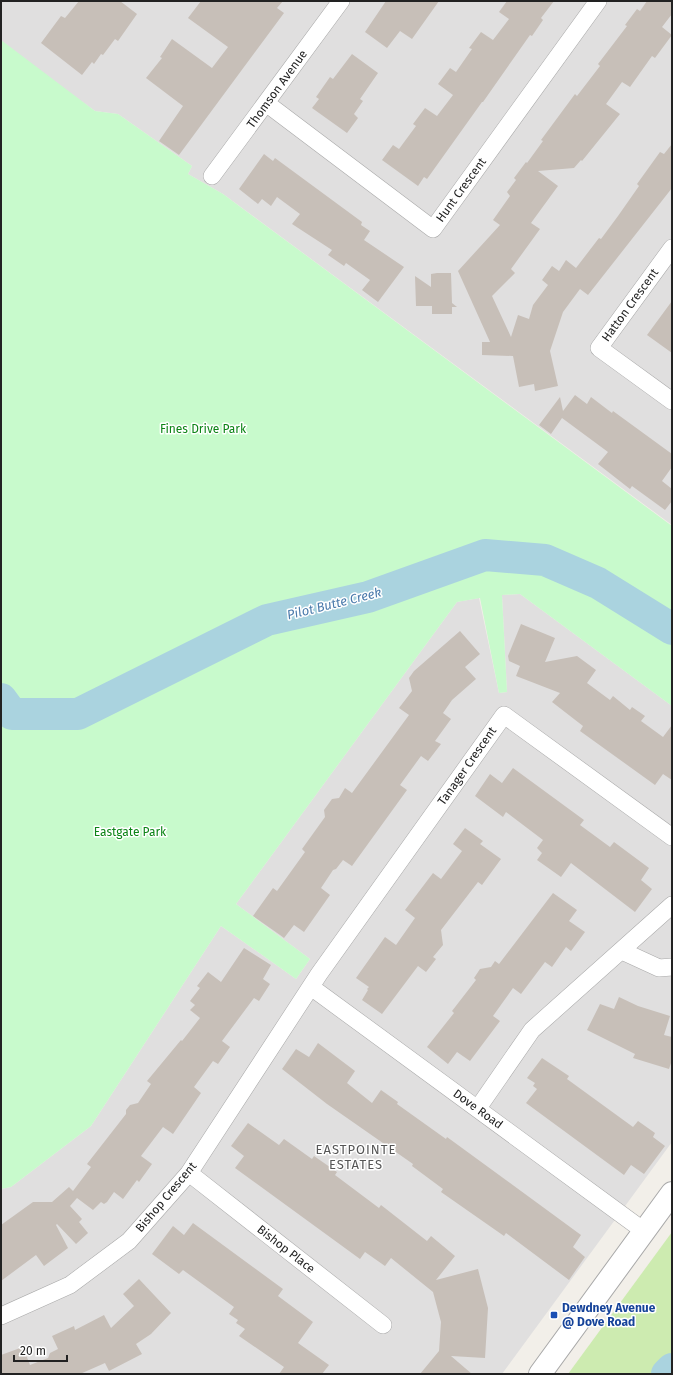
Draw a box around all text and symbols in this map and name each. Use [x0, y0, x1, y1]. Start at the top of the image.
street label: Thomson Avenue [244, 47, 310, 131]
street label: Hunt Crescent [433, 155, 489, 225]
street label: Hatton Crescent [599, 265, 662, 344]
park label: Fines Drive Park [160, 422, 247, 436]
water label: Pilot Butte Creek [285, 585, 383, 622]
street label: Tanager Crescent [435, 724, 500, 808]
park label: Eastgate Park [94, 825, 167, 839]
street label: Dove Road [450, 1086, 506, 1132]
district label: EASTPOINTE ESTATES [316, 1142, 396, 1172]
street label: Bishop Crescent [133, 1159, 200, 1235]
street label: Bishop Place [254, 1222, 318, 1276]
place label: Dewdney Avenue @ Dove Road [562, 1301, 656, 1329]
marker: Dewdney Avenue @ Dove Road [549, 1310, 559, 1320]
scale bar [14, 1337, 67, 1363]
text: 20 m [20, 1344, 46, 1358]

